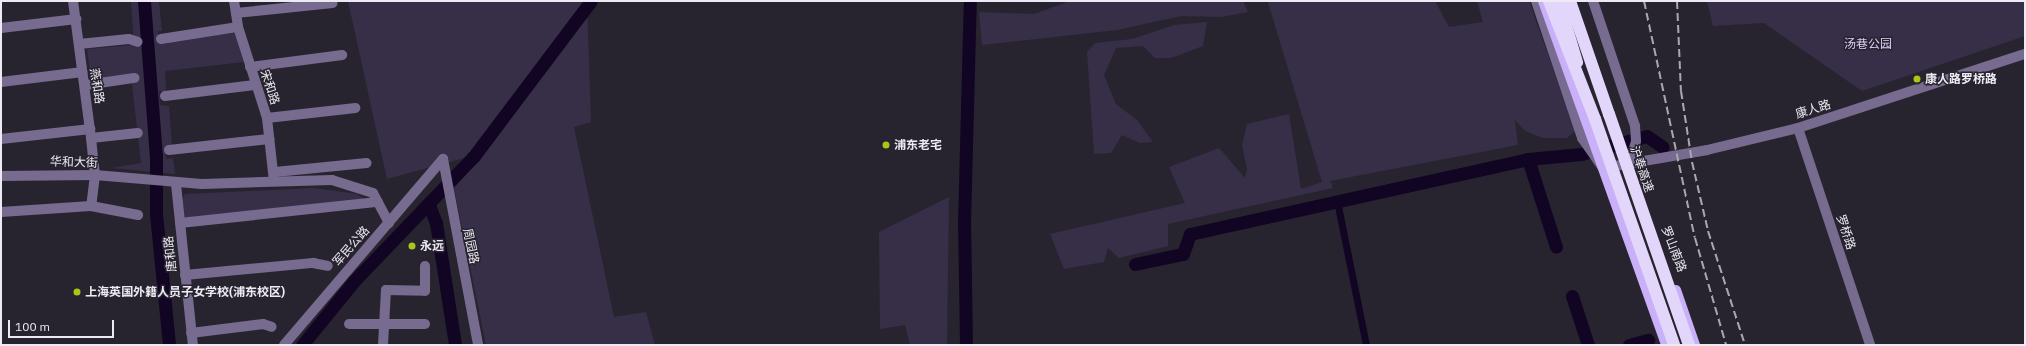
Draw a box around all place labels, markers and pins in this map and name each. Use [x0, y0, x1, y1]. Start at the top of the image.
place label: 康人路罗桥路 [1925, 72, 1997, 86]
marker: 康人路罗桥路 [1912, 74, 1922, 84]
place label: 浦东老宅 [894, 138, 942, 152]
marker: 浦东老宅 [881, 140, 891, 150]
place label: 永远 [420, 239, 444, 253]
marker: 永远 [407, 241, 417, 251]
place label: 上海英国外籍人员子女学校(浦东校区) [85, 285, 285, 299]
marker: 上海英国外籍人员子女学校(浦东校区) [72, 287, 82, 297]

